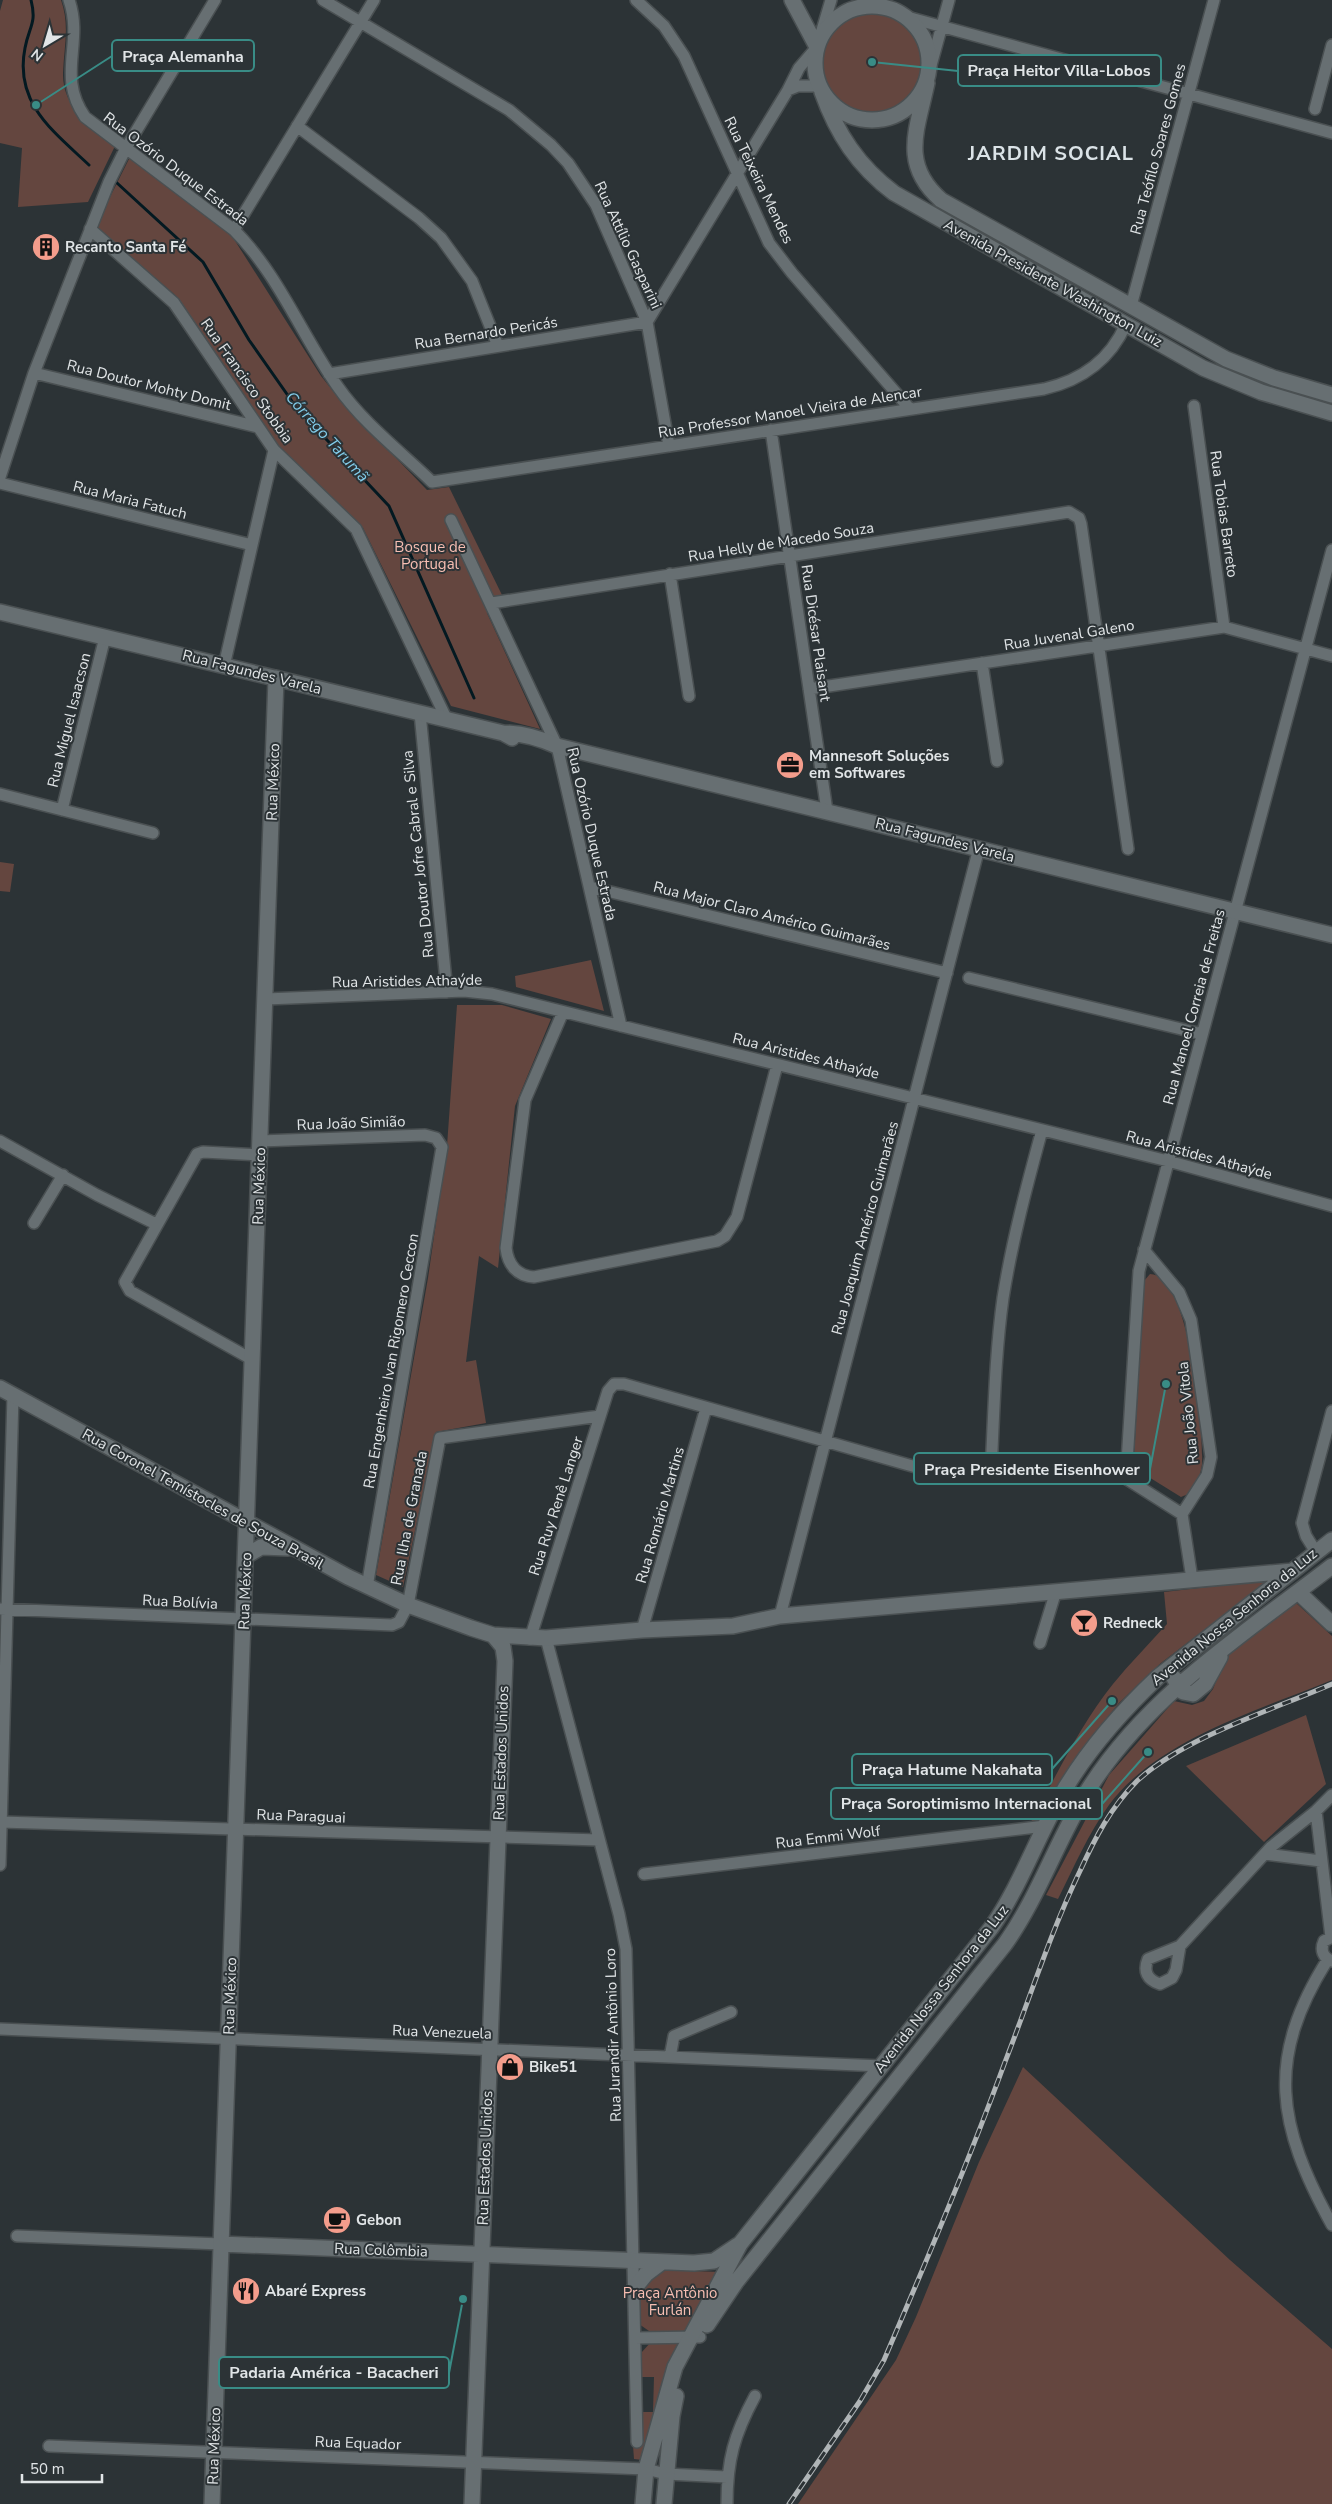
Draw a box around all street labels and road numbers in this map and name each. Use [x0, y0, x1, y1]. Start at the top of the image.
street label: Rua Teófilo Soares Gomes [1126, 61, 1190, 237]
street label: Rua Ozório Duque Estrada [99, 108, 253, 230]
street label: Rua Teixeira Mendes [720, 113, 798, 247]
street label: Rua Attílio Gasparini [590, 178, 666, 312]
street label: Avenida Presidente Washington Luiz [940, 214, 1166, 352]
street label: Rua Bernardo Pericás [413, 312, 559, 354]
street label: Rua Francisco Stobbia [196, 314, 298, 448]
street label: Rua Doutor Mohty Domit [65, 355, 234, 415]
street label: Rua Professor Manoel Vieira de Alencar [657, 381, 924, 443]
street label: Rua Tobias Barreto [1205, 449, 1243, 579]
street label: Rua Maria Fatuch [71, 476, 189, 524]
street label: Rua Helly de Macedo Souza [687, 517, 875, 567]
street label: Rua Dicésar Plaisant [796, 563, 836, 704]
street label: Rua Juvenal Galeno [1002, 615, 1136, 655]
street label: Rua Fagundes Varela [180, 645, 324, 699]
street label: Rua Miguel Isaacson [43, 651, 95, 789]
street label: Rua México [262, 743, 284, 821]
street label: Rua Ozório Duque Estrada [562, 745, 622, 923]
street label: Rua Doutor Jofre Cabral e Silva [397, 749, 439, 959]
street label: Rua Fagundes Varela [873, 813, 1017, 867]
street label: Rua Major Claro Américo Guimarães [651, 877, 893, 955]
street label: Rua Manoel Correia de Freitas [1158, 907, 1230, 1107]
street label: Rua Aristides Athaýde [332, 970, 482, 992]
street label: Rua Aristides Athaýde [731, 1028, 881, 1084]
street label: Rua João Simião [296, 1111, 406, 1135]
street label: Rua Joaquim Américo Guimarães [827, 1119, 903, 1337]
street label: Rua Aristides Athaýde [1124, 1126, 1274, 1184]
street label: Rua México [248, 1147, 270, 1225]
street label: Rua Engenheiro Ivan Rigomero Ceccon [359, 1232, 423, 1490]
street label: Rua João Vitola [1173, 1361, 1203, 1465]
street label: Rua Coronel Temístocles de Souza Brasil [79, 1424, 328, 1574]
street label: Rua Ruy Renê Langer [524, 1433, 588, 1578]
street label: Rua Romário Martins [631, 1444, 689, 1586]
street label: Rua Ilha de Granada [386, 1449, 432, 1587]
street label: Avenida Nossa Senhora da Luz [1147, 1544, 1321, 1690]
street label: Rua México [234, 1552, 256, 1630]
street label: Rua Bolívia [142, 1590, 218, 1614]
street label: Rua Estados Unidos [489, 1685, 513, 1821]
street label: Rua Paraguai [256, 1804, 346, 1828]
street label: Rua Emmi Wolf [775, 1821, 882, 1853]
street label: Avenida Nossa Senhora da Luz [869, 1901, 1013, 2077]
street label: Rua Jurandir Antônio Loro [600, 1948, 626, 2122]
street label: Rua México [219, 1957, 241, 2035]
street label: Rua Venezuela [392, 2020, 492, 2044]
street label: Rua Estados Unidos [473, 2090, 497, 2226]
street label: Rua Colômbia [334, 2238, 428, 2262]
street label: Rua México [203, 2407, 225, 2485]
street label: Rua Equador [314, 2431, 402, 2455]

